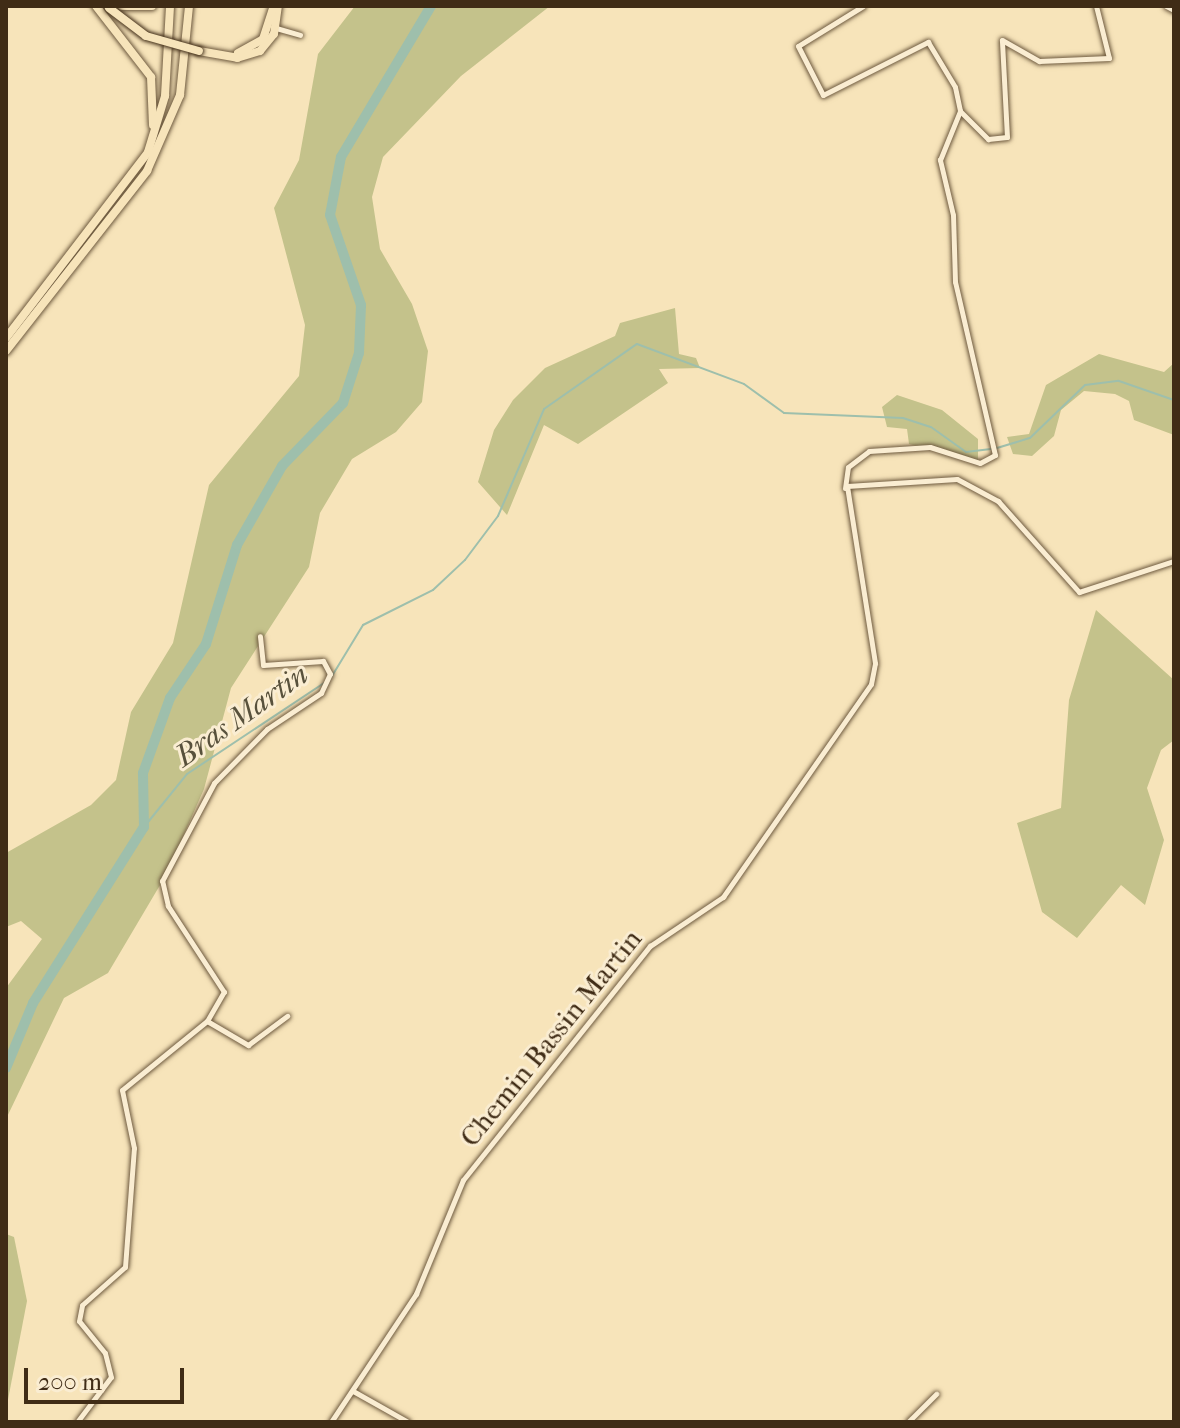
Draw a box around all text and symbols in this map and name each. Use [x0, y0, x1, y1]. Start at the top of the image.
water label: Bras Martin [169, 657, 315, 775]
street label: Chemin Bassin Martin [453, 923, 649, 1153]
scale bar [28, 1352, 188, 1402]
text: 200 m [38, 1368, 102, 1396]

